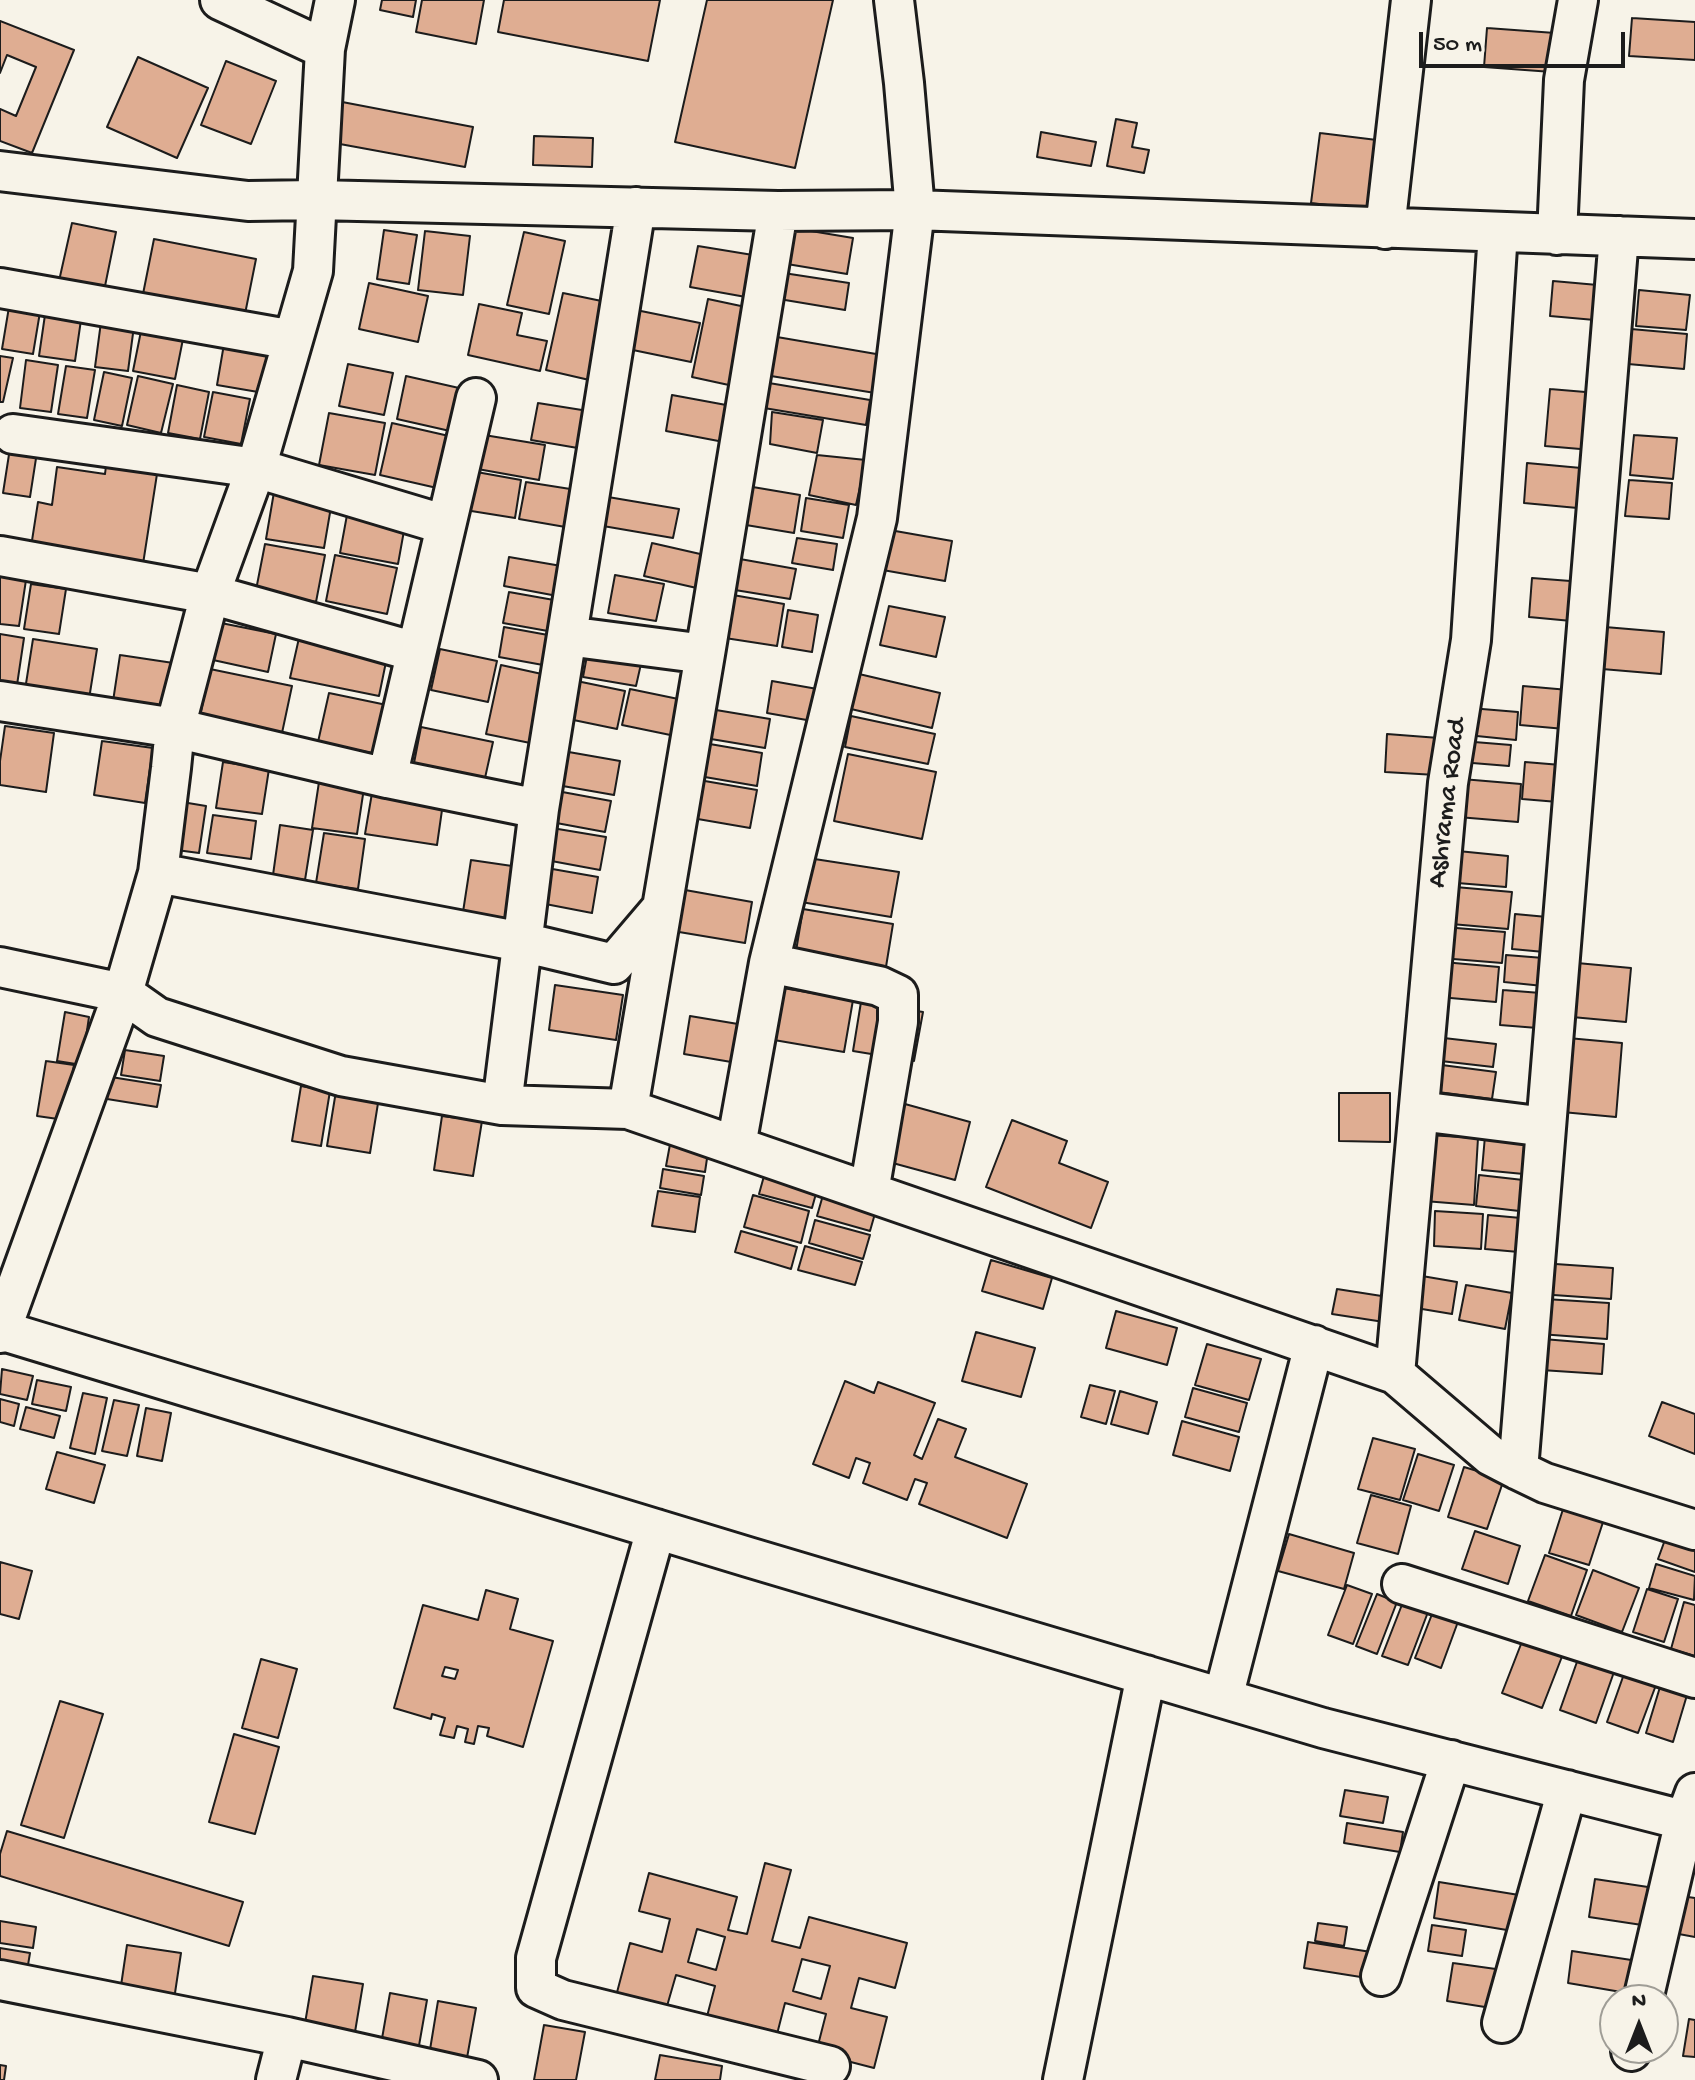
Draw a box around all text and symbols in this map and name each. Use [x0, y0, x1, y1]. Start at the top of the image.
scale bar [1423, 16, 1629, 66]
text: 50 m [1433, 31, 1482, 60]
street label: Ashrama Road [1422, 716, 1476, 890]
north arrow [1599, 1984, 1679, 2064]
text: N [1632, 1989, 1646, 2015]

